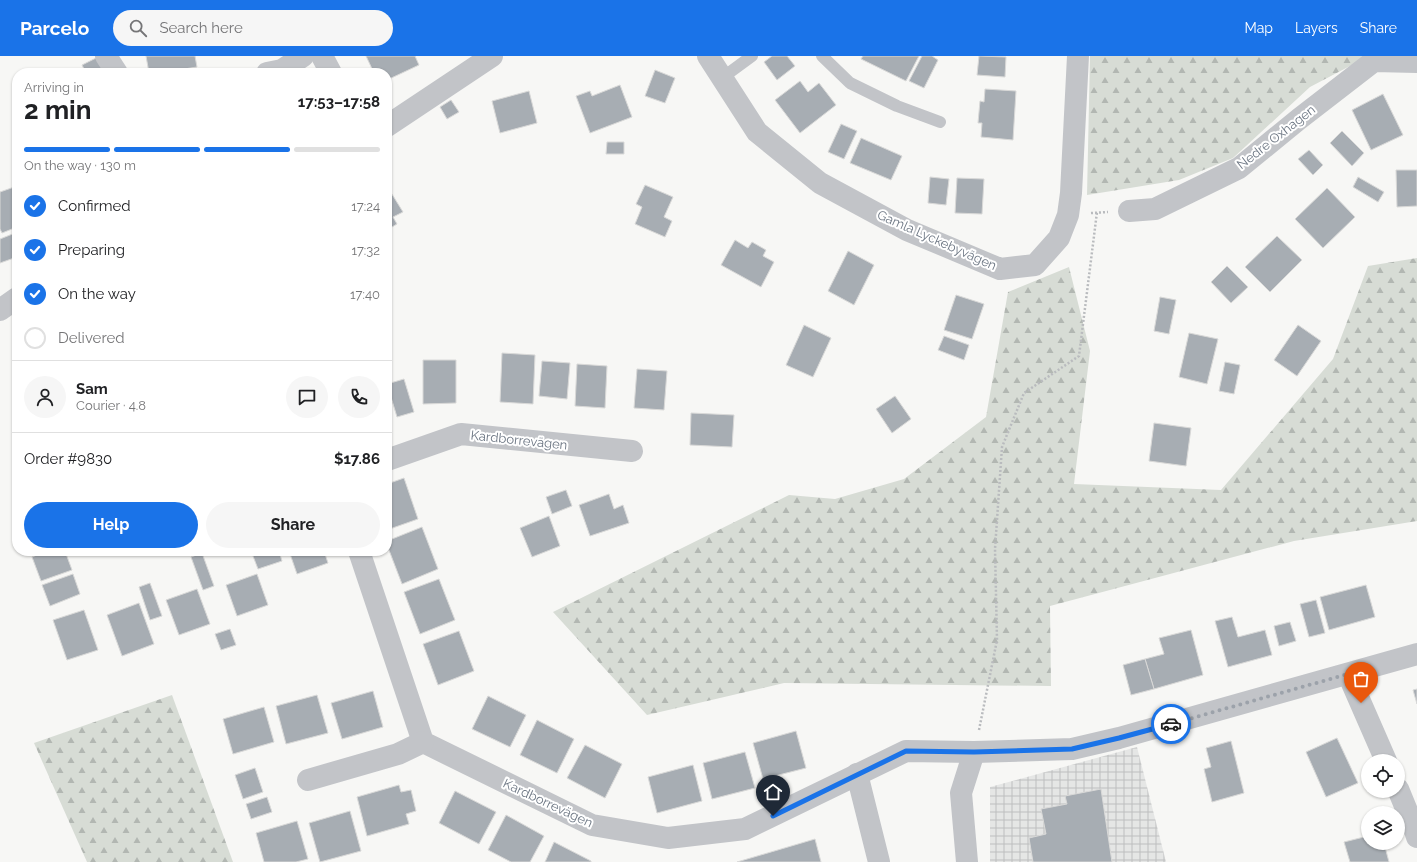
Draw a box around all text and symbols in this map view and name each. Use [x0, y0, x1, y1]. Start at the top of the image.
search box [113, 10, 393, 46]
text: Parcelo [20, 17, 89, 39]
icon: search [127, 17, 149, 39]
text: Search here [159, 19, 243, 37]
text: Map [1245, 20, 1273, 36]
text: Layers [1295, 20, 1338, 36]
text: Share [1360, 20, 1397, 36]
text: Arriving in [24, 80, 84, 95]
text: 17:53–17:58 [298, 93, 380, 111]
text: 2 min [24, 95, 91, 125]
street label: Nedre Oxhagen [1234, 102, 1318, 172]
text: On the way · 130 m [24, 158, 136, 173]
icon: check [24, 195, 46, 217]
text: Confirmed [58, 197, 131, 215]
text: 17:24 [351, 199, 380, 214]
street label: Gamla Lyckebyvägen [875, 207, 999, 273]
icon: check [24, 239, 46, 261]
text: Preparing [58, 241, 125, 259]
text: 17:32 [351, 243, 380, 258]
icon: check [24, 283, 46, 305]
text: On the way [58, 285, 136, 303]
text: 17:40 [350, 287, 380, 302]
text: Delivered [58, 329, 125, 347]
button: person [24, 376, 66, 418]
button: chat [286, 376, 328, 418]
button: phone [338, 376, 380, 418]
text: Sam [76, 380, 108, 398]
text: Courier · 4.8 [76, 398, 146, 413]
street label: Kardborrevägen [470, 427, 568, 453]
text: Order #9830 [24, 450, 112, 468]
text: $17.86 [334, 450, 380, 468]
button: Help [24, 502, 198, 548]
button: Share [206, 502, 380, 548]
pin [1344, 662, 1378, 703]
icon: bag [1350, 668, 1372, 690]
courier [1151, 704, 1191, 744]
icon: car [1160, 713, 1182, 735]
map controls [1361, 754, 1405, 850]
button: locate [1361, 754, 1405, 798]
pin [756, 775, 790, 816]
street label: Kardborrevägen [501, 776, 595, 830]
icon: home [762, 781, 784, 803]
button: layers [1361, 806, 1405, 850]

